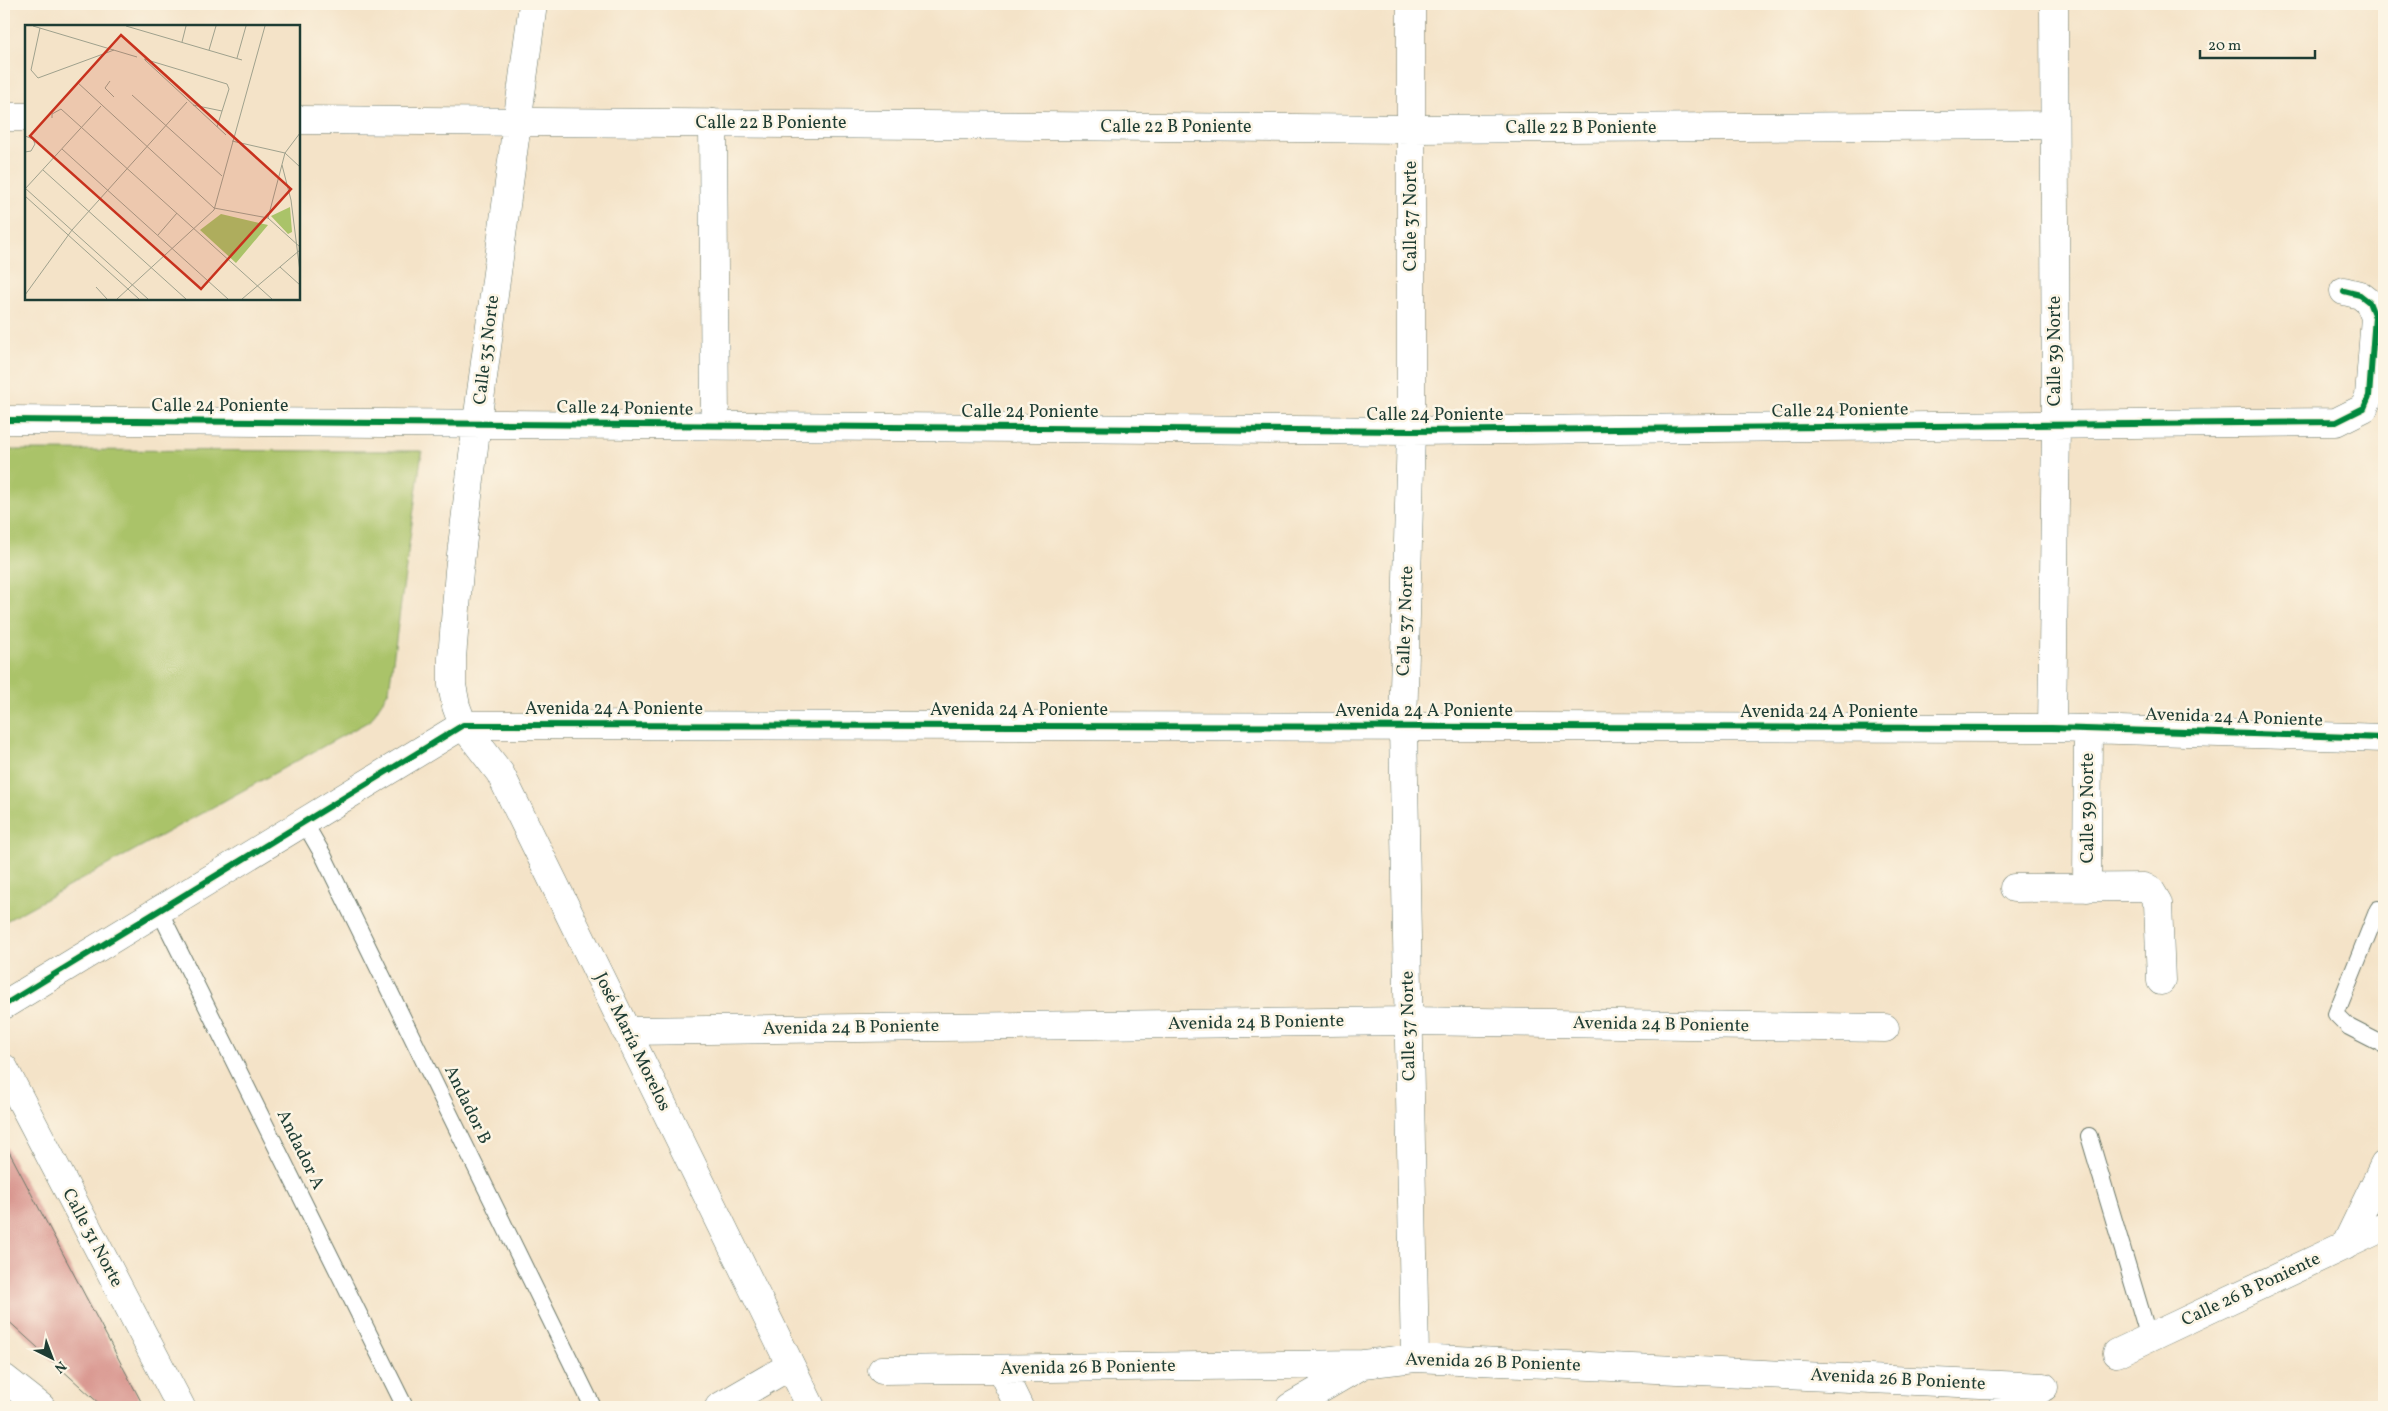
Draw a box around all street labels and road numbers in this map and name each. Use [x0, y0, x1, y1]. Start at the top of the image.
street label: Calle 22 B Poniente [695, 111, 847, 136]
street label: Calle 22 B Poniente [1100, 115, 1252, 140]
street label: Calle 22 B Poniente [1505, 116, 1657, 141]
street label: Calle 37 Norte [1399, 161, 1424, 271]
street label: Calle 35 Norte [468, 294, 506, 406]
street label: Calle 39 Norte [2043, 296, 2068, 406]
street label: Calle 24 Poniente [152, 394, 288, 419]
street label: Calle 24 Poniente [556, 395, 694, 423]
street label: Calle 24 Poniente [1771, 397, 1909, 425]
street label: Calle 24 Poniente [962, 400, 1098, 425]
street label: Calle 24 Poniente [1367, 403, 1503, 428]
street label: Calle 37 Norte [1392, 565, 1420, 677]
street label: Avenida 24 A Poniente [525, 697, 703, 722]
street label: Avenida 24 A Poniente [930, 698, 1108, 723]
street label: Avenida 24 A Poniente [1335, 699, 1513, 724]
street label: Avenida 24 A Poniente [1740, 700, 1918, 725]
street label: Avenida 24 A Poniente [2145, 702, 2323, 734]
street label: Calle 39 Norte [2076, 753, 2101, 863]
street label: José María Morelos [588, 969, 676, 1115]
street label: Calle 37 Norte [1396, 971, 1422, 1081]
street label: Avenida 24 B Poniente [1168, 1009, 1344, 1037]
street label: Avenida 24 B Poniente [1573, 1011, 1749, 1039]
street label: Avenida 24 B Poniente [763, 1014, 939, 1042]
street label: Andador B [437, 1061, 497, 1149]
street label: Andador A [270, 1106, 330, 1194]
street label: Calle 31 Norte [55, 1184, 129, 1292]
street label: Calle 26 B Poniente [2177, 1247, 2325, 1333]
street label: Avenida 26 B Poniente [1405, 1347, 1581, 1379]
street label: Avenida 26 B Poniente [1000, 1354, 1176, 1382]
street label: Avenida 26 B Poniente [1810, 1363, 1986, 1397]

